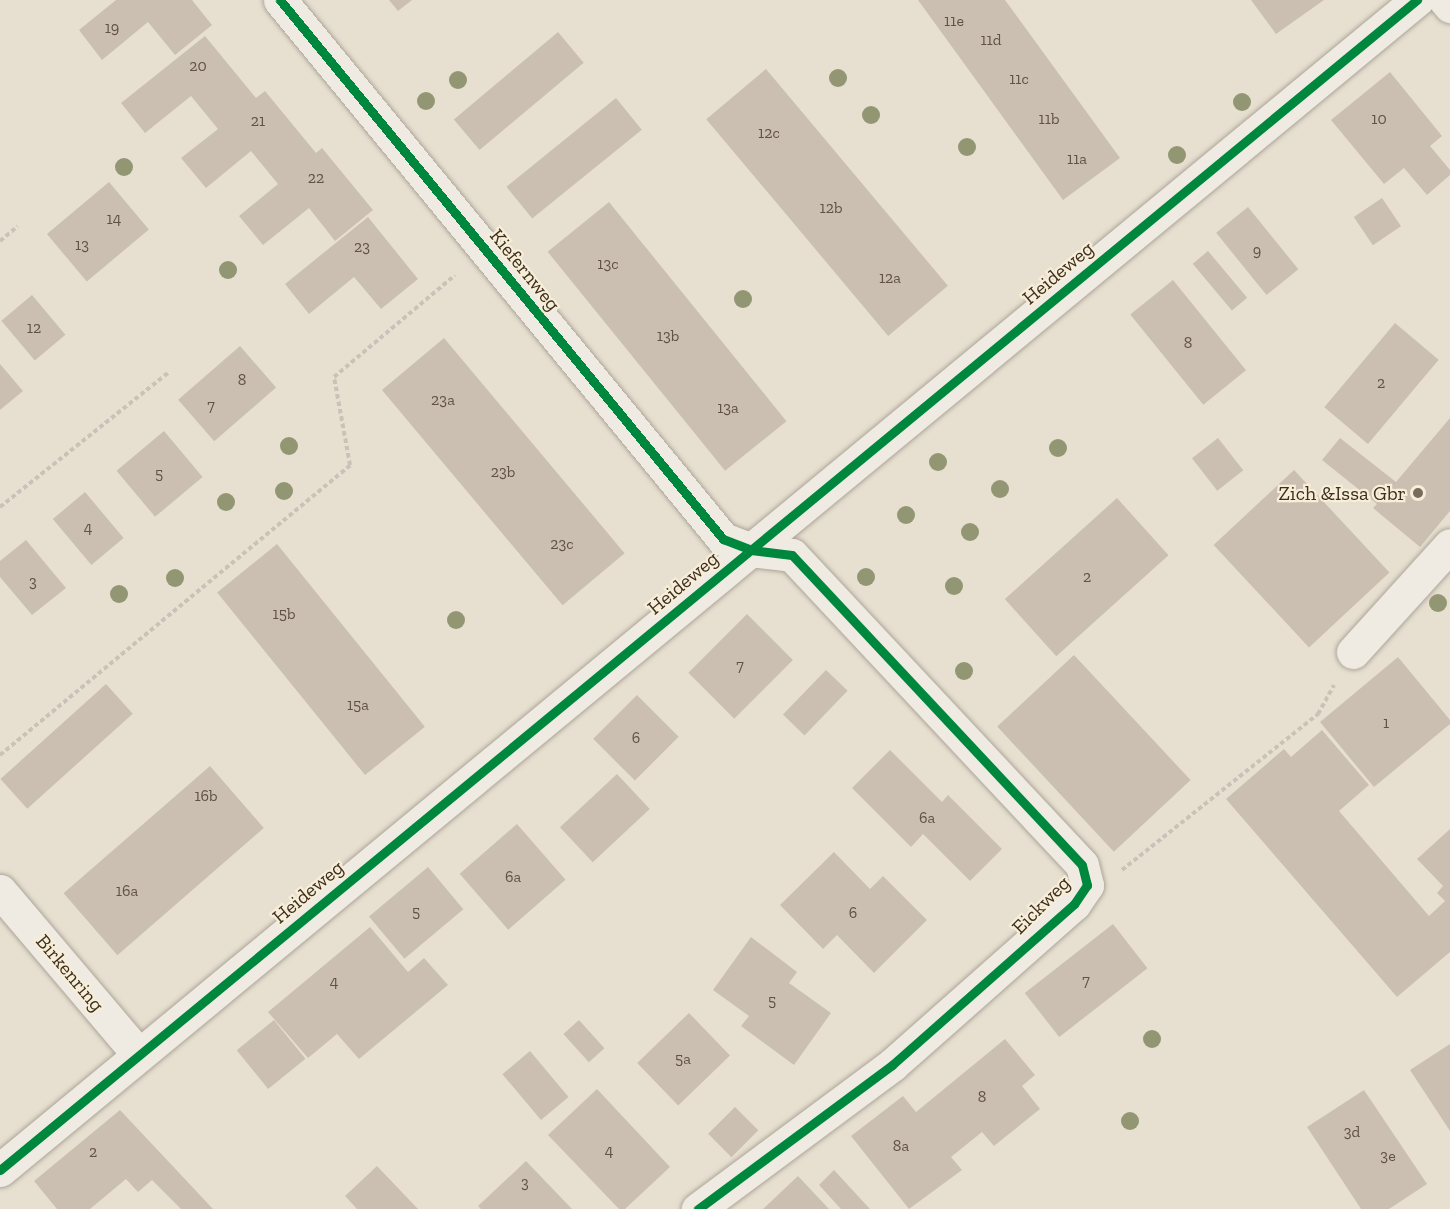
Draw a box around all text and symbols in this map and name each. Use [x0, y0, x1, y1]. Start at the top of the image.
house number: 11e [944, 11, 964, 31]
house number: 19 [105, 18, 119, 38]
house number: 11d [980, 30, 1002, 50]
house number: 20 [189, 56, 207, 76]
house number: 11c [1009, 69, 1029, 89]
house number: 11b [1039, 109, 1059, 129]
house number: 10 [1371, 109, 1387, 129]
house number: 21 [251, 111, 265, 131]
house number: 12c [758, 123, 780, 143]
house number: 11a [1067, 149, 1087, 169]
house number: 22 [308, 168, 324, 188]
house number: 12b [820, 198, 842, 218]
house number: 14 [107, 209, 121, 229]
street label: Kiefernweg [485, 224, 565, 316]
house number: 13 [75, 235, 89, 255]
street label: Heideweg [1018, 236, 1098, 310]
house number: 23 [354, 237, 370, 257]
house number: 9 [1253, 241, 1261, 261]
house number: 13c [597, 254, 619, 274]
house number: 12a [879, 268, 901, 288]
house number: 12 [27, 318, 41, 338]
house number: 13b [657, 326, 679, 346]
house number: 8 [1184, 333, 1192, 353]
house number: 8 [238, 370, 246, 390]
house number: 2 [1377, 373, 1385, 393]
house number: 23a [431, 390, 455, 410]
house number: 7 [207, 396, 215, 416]
house number: 13a [717, 398, 739, 418]
house number: 23b [491, 462, 515, 482]
house number: 5 [155, 464, 163, 484]
place label: Zich &Issa Gbr [1278, 481, 1406, 505]
marker: Zich &Issa Gbr [1411, 486, 1425, 500]
house number: 4 [84, 518, 92, 538]
house number: 23c [550, 534, 574, 554]
street label: Heideweg [643, 546, 723, 620]
house number: 2 [1083, 567, 1091, 587]
house number: 3 [29, 572, 37, 592]
house number: 15b [273, 604, 295, 624]
house number: 7 [736, 656, 744, 676]
house number: 15a [347, 695, 369, 715]
house number: 1 [1383, 713, 1389, 733]
house number: 6 [632, 728, 640, 748]
house number: 16b [194, 786, 218, 806]
house number: 6a [919, 808, 935, 828]
street label: Heideweg [268, 855, 348, 929]
house number: 6a [505, 867, 521, 887]
street label: Eickweg [1007, 871, 1075, 939]
house number: 16a [116, 881, 138, 901]
house number: 5 [412, 902, 420, 922]
house number: 6 [849, 903, 857, 923]
street label: Birkenring [31, 930, 109, 1016]
house number: 7 [1082, 971, 1090, 991]
house number: 4 [330, 972, 338, 992]
house number: 5 [768, 991, 776, 1011]
house number: 5a [675, 1049, 691, 1069]
house number: 8 [978, 1087, 986, 1107]
house number: 3d [1344, 1122, 1360, 1142]
house number: 8a [893, 1136, 909, 1156]
house number: 4 [605, 1141, 613, 1161]
house number: 2 [89, 1142, 97, 1162]
house number: 3e [1380, 1146, 1396, 1166]
house number: 3 [521, 1173, 529, 1193]

